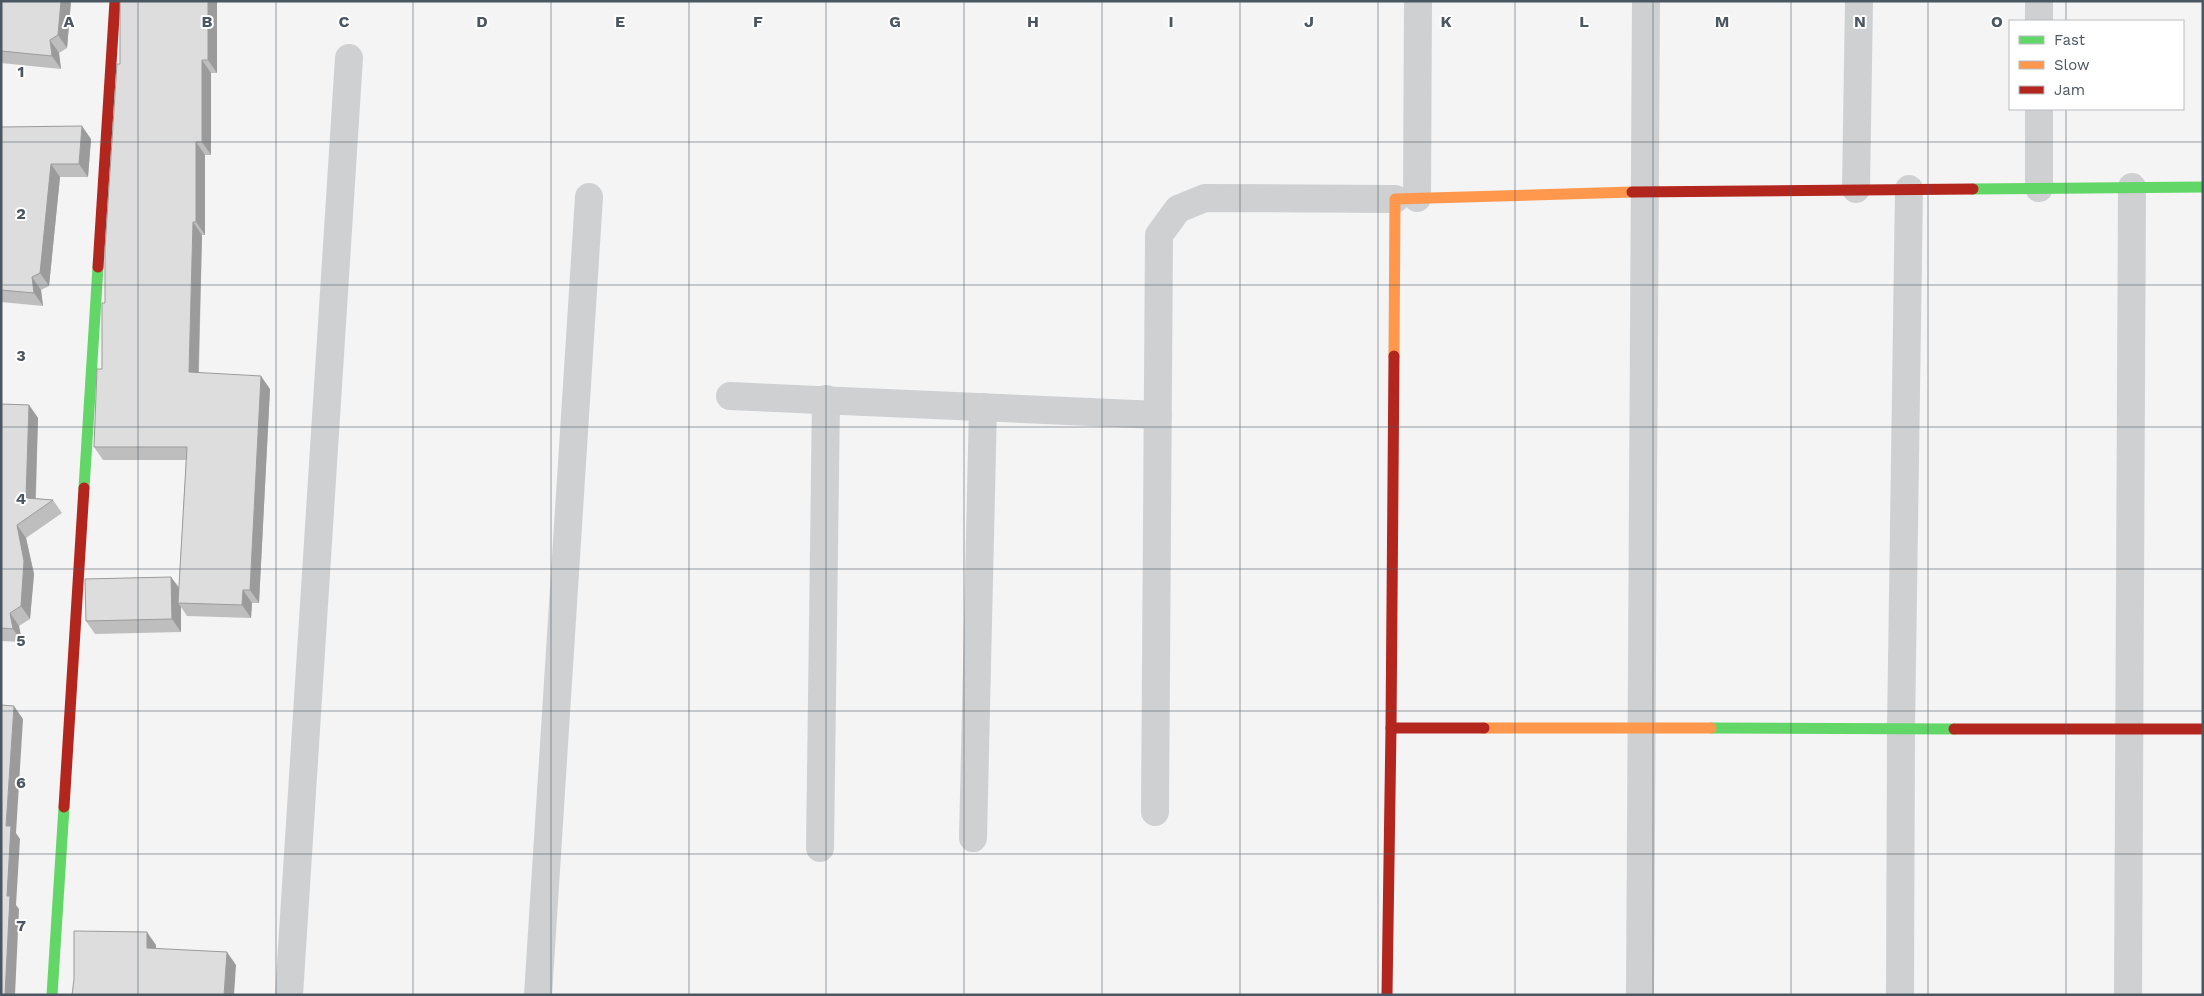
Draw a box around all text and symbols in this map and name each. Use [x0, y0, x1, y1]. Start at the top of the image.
text: A [64, 12, 75, 31]
text: B [202, 12, 213, 31]
text: C [339, 12, 350, 31]
text: D [476, 12, 488, 31]
text: E [615, 12, 625, 31]
text: F [753, 12, 763, 31]
text: G [889, 12, 901, 31]
text: H [1027, 12, 1039, 31]
text: I [1168, 12, 1174, 31]
text: J [1304, 12, 1314, 31]
text: K [1440, 12, 1452, 31]
text: L [1579, 12, 1589, 31]
text: M [1715, 12, 1729, 31]
text: N [1854, 12, 1866, 31]
text: O [1991, 12, 2003, 31]
legend [2009, 20, 2184, 110]
text: Fast [2054, 31, 2086, 49]
text: Slow [2054, 56, 2090, 74]
text: 1 [18, 62, 24, 81]
text: Jam [2054, 81, 2085, 99]
text: 2 [16, 204, 26, 223]
text: 3 [16, 346, 26, 365]
text: 4 [16, 489, 26, 508]
text: 5 [16, 631, 26, 650]
text: 6 [16, 773, 26, 792]
text: 7 [16, 916, 26, 935]

